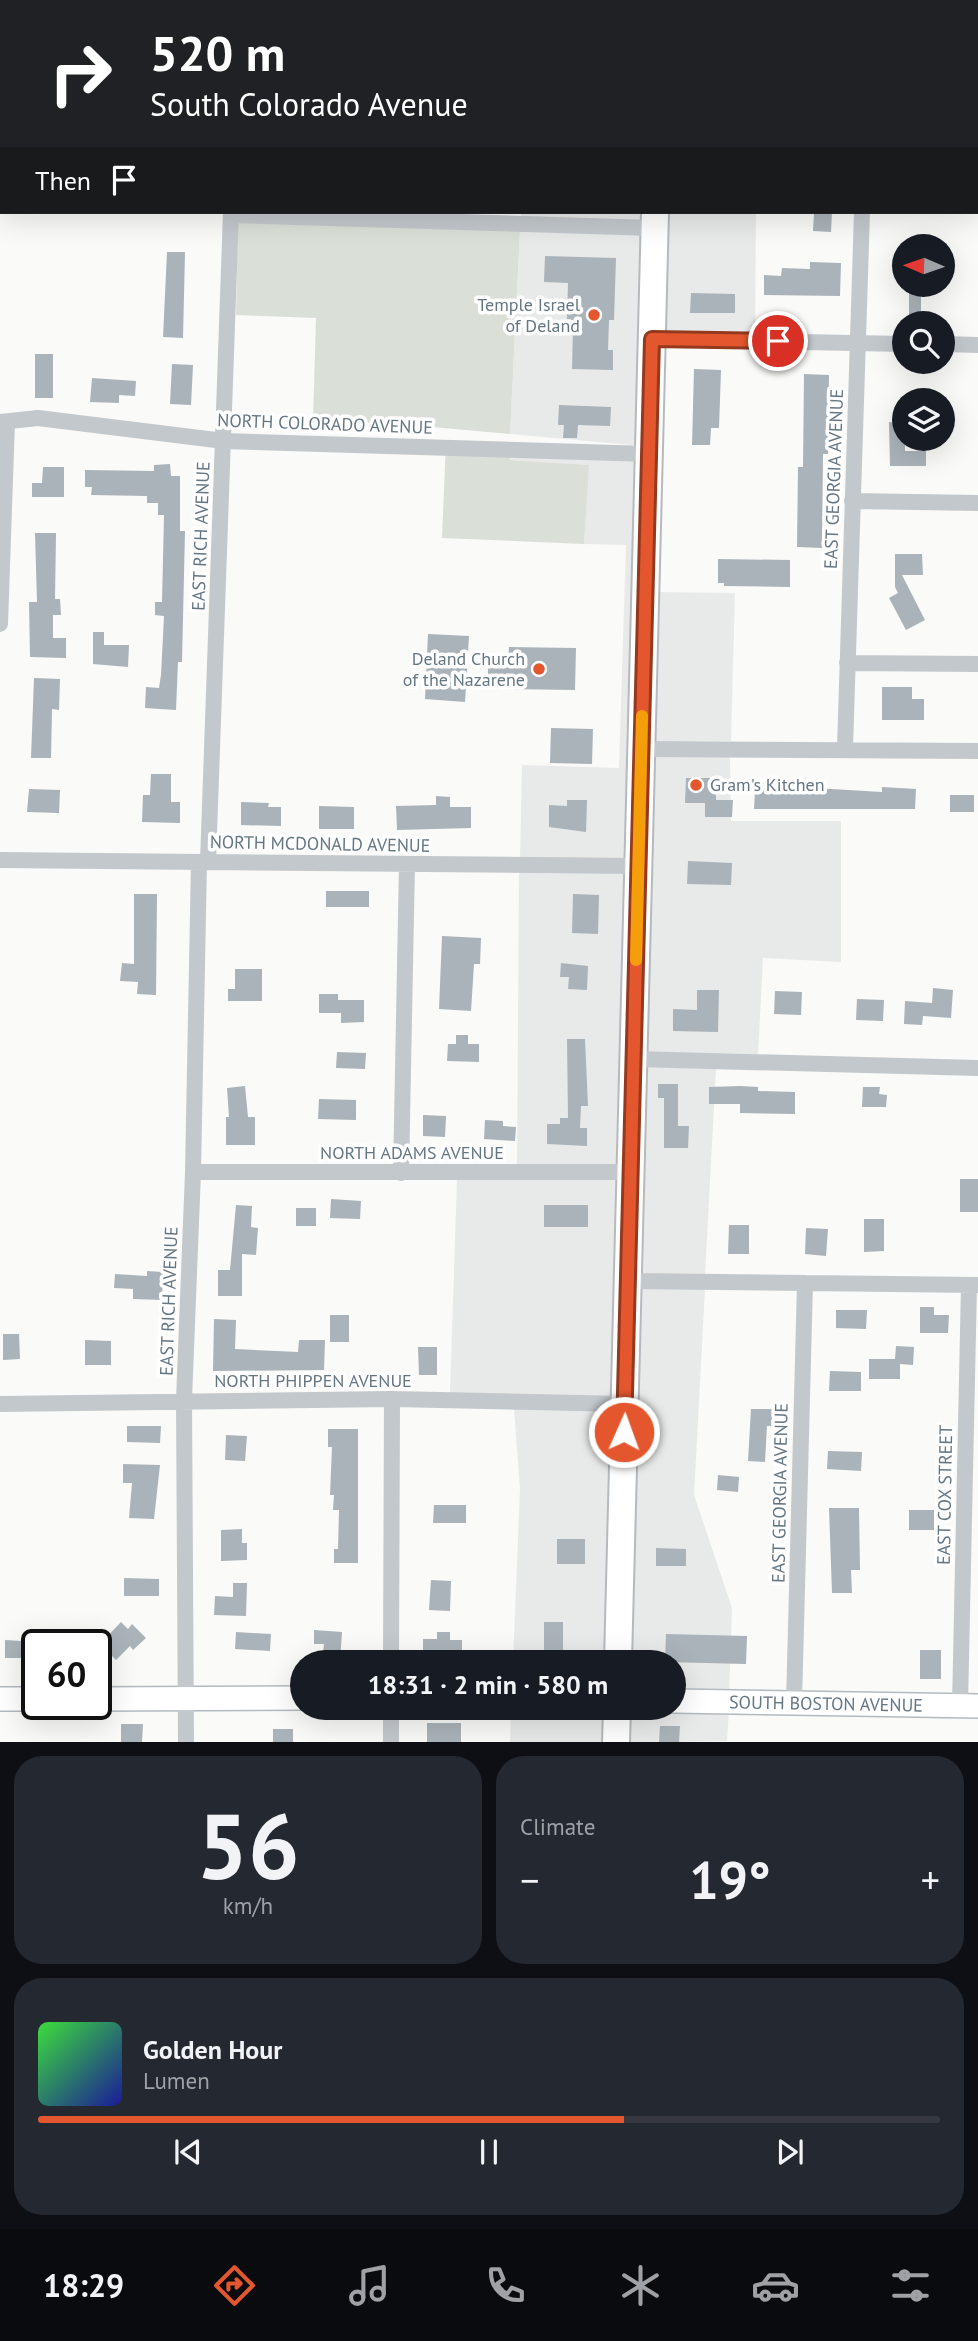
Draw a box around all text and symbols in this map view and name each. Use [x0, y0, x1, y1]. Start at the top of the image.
text: 520 m [150, 21, 285, 85]
icon: right [35, 28, 126, 119]
text: South Colorado Avenue [150, 83, 468, 125]
icon: arrive [105, 161, 143, 199]
text: Then [35, 164, 91, 197]
north arrow [892, 234, 956, 298]
map controls [892, 234, 955, 451]
place label: Temple Israel of Deland [477, 293, 581, 337]
marker: Temple Israel of Deland [586, 307, 602, 323]
pin [748, 311, 808, 371]
button: search [892, 311, 955, 374]
icon: arrive [759, 322, 797, 360]
button: layers [892, 388, 955, 451]
street label: EAST GEORGIA AVENUE [819, 389, 848, 569]
street label: NORTH COLORADO AVENUE [217, 408, 433, 439]
street label: EAST RICH AVENUE [186, 461, 215, 611]
place label: Deland Church of the Nazarene [403, 647, 525, 691]
marker: Deland Church of the Nazarene [531, 661, 547, 677]
place label: Gram's Kitchen [710, 773, 825, 796]
marker: Gram's Kitchen [688, 777, 704, 793]
street label: NORTH MCDONALD AVENUE [210, 830, 430, 857]
street label: NORTH ADAMS AVENUE [320, 1141, 504, 1164]
street label: EAST RICH AVENUE [154, 1226, 183, 1376]
street label: NORTH PHIPPEN AVENUE [214, 1369, 412, 1392]
position arrow [587, 1395, 661, 1469]
street label: EAST GEORGIA AVENUE [766, 1403, 793, 1583]
street label: EAST COX STREET [932, 1425, 957, 1565]
speed limit sign: 60 [21, 1629, 112, 1720]
text: 18:31 · 2 min · 580 m [368, 1668, 608, 1701]
street label: SOUTH BOSTON AVENUE [729, 1690, 923, 1717]
text: 56 [196, 1786, 300, 1904]
text: Climate [520, 1812, 595, 1841]
text: 19° [689, 1846, 771, 1913]
text: − [520, 1855, 539, 1904]
text: + [921, 1855, 940, 1904]
text: km/h [223, 1891, 273, 1920]
text: Golden Hour [143, 2033, 282, 2066]
text: Lumen [143, 2066, 210, 2095]
icon: previous [169, 2133, 207, 2171]
icon: pause [470, 2133, 508, 2171]
icon: next [771, 2133, 809, 2171]
icon: directions [210, 2261, 259, 2310]
icon: music [345, 2261, 394, 2310]
icon: phone [481, 2261, 530, 2310]
icon: climate [616, 2261, 665, 2310]
icon: car [751, 2261, 800, 2310]
icon: filters [886, 2261, 935, 2310]
text: 18:29 [43, 2264, 124, 2306]

